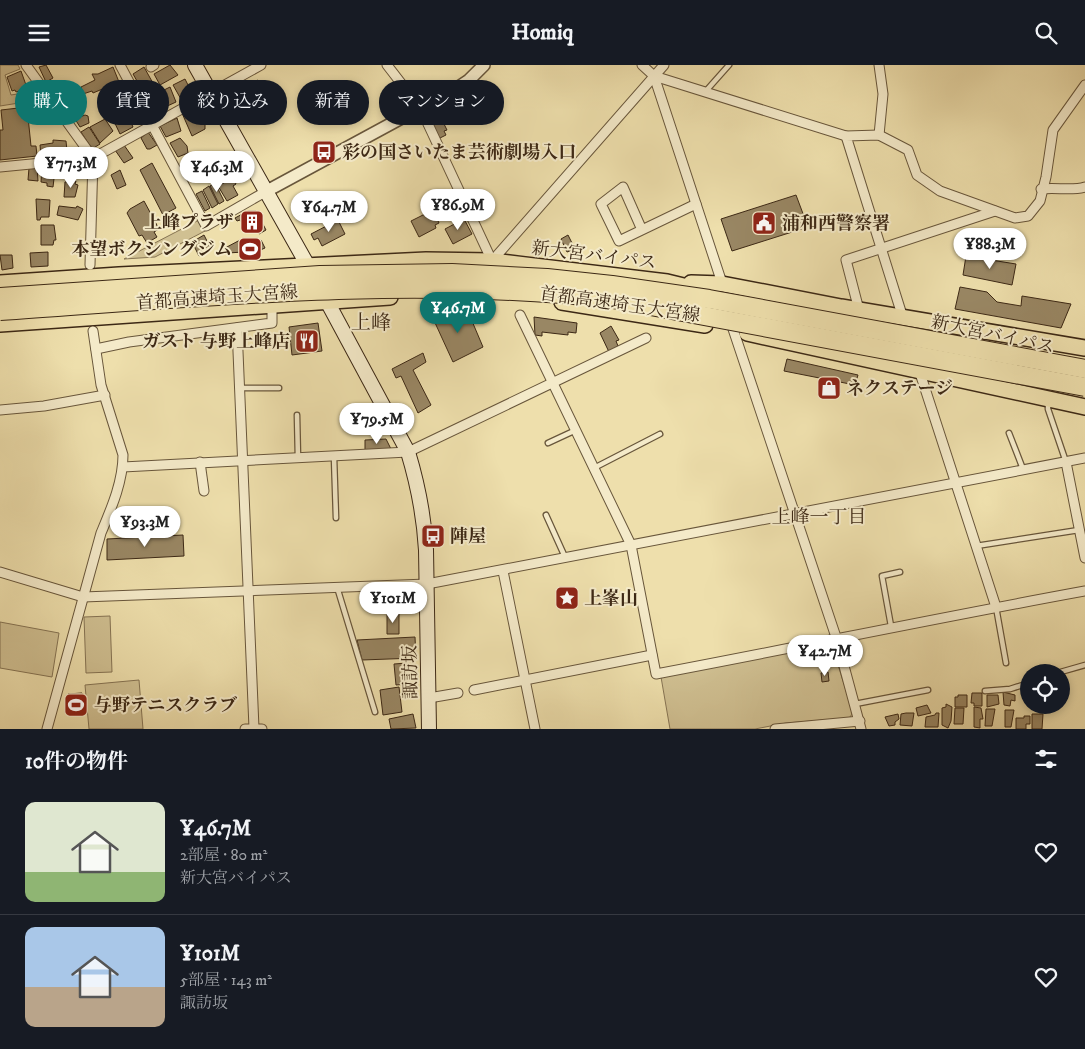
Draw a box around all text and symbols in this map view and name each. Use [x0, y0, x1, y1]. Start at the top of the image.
icon: menu [25, 19, 53, 47]
text: Homiq [512, 19, 573, 46]
icon: search [1032, 19, 1060, 47]
chip: 購入 [15, 80, 87, 125]
chip: 賃貸 [97, 80, 169, 125]
chip: 絞り込み [179, 80, 287, 125]
chip: 新着 [297, 80, 369, 125]
chip: マンション [379, 80, 504, 125]
bus stop icon: 彩の国さいたま芸術劇場入口 [311, 139, 337, 165]
place label: 彩の国さいたま芸術劇場入口 [342, 142, 576, 164]
pin: ¥77.3M [30, 147, 112, 189]
pin: ¥46.3M [176, 151, 258, 193]
text: ¥77.3M [45, 153, 97, 173]
text: ¥46.3M [191, 157, 243, 177]
pin: ¥86.9M [417, 189, 499, 231]
pin: ¥64.7M [288, 191, 370, 233]
text: ¥86.9M [431, 195, 485, 215]
text: ¥64.7M [302, 197, 356, 217]
building icon: 上峰プラザ [239, 209, 265, 235]
public building icon: 浦和西警察署 [751, 210, 777, 236]
place label: 上峰プラザ [144, 212, 234, 234]
place label: 浦和西警察署 [782, 213, 890, 235]
pin: ¥88.3M [949, 227, 1031, 270]
text: ¥88.3M [964, 234, 1016, 254]
sports icon: 本望ボクシングジム [237, 236, 263, 262]
street label: 新大宮バイパス [530, 237, 658, 275]
place label: 本望ボクシングジム [72, 239, 232, 261]
street label: 首都高速埼玉大宮線 [135, 281, 299, 315]
street label: 首都高速埼玉大宮線 [538, 283, 702, 327]
pin: ¥46.7M [417, 291, 499, 334]
text: ¥46.7M [431, 298, 485, 318]
district label: 上峰 [351, 311, 391, 336]
street label: 新大宮バイパス [929, 311, 1057, 359]
restaurant icon: ガスト 与野上峰店 [294, 328, 320, 354]
place label: ガスト 与野上峰店 [142, 331, 290, 353]
shop icon: ネクステージ [816, 375, 842, 401]
place label: ネクステージ [846, 378, 953, 400]
pin: ¥79.5M [336, 403, 418, 445]
text: ¥79.5M [350, 409, 404, 429]
pin: ¥93.3M [104, 505, 186, 548]
district label: 上峰一丁目 [771, 506, 867, 529]
text: ¥93.3M [120, 512, 170, 532]
bus stop icon: 陣屋 [420, 523, 446, 549]
place label: 陣屋 [450, 526, 486, 548]
pin: ¥101M [358, 581, 428, 624]
place icon: 上峯山 [554, 585, 580, 611]
text: ¥101M [370, 588, 416, 608]
place label: 上峯山 [584, 588, 638, 610]
pin: ¥42.7M [784, 635, 866, 677]
text: ¥42.7M [798, 641, 852, 661]
street label: 諏訪坂 [400, 645, 422, 699]
map controls [1020, 664, 1070, 714]
button: locate [1020, 664, 1070, 714]
sports icon: 与野テニスクラブ [63, 692, 89, 718]
place label: 与野テニスクラブ [94, 695, 237, 717]
icon: filters [1032, 745, 1060, 773]
text: 10件の物件 [25, 749, 128, 775]
text: ¥46.7M [180, 816, 251, 842]
icon: home [65, 822, 125, 882]
icon: heart [1032, 838, 1060, 866]
text: 2部屋 · 80 m² [180, 845, 267, 865]
text: 新大宮バイパス [180, 868, 292, 888]
text: ¥101M [180, 941, 240, 967]
icon: home [65, 947, 125, 1007]
icon: heart [1032, 963, 1060, 991]
text: 5部屋 · 143 m² [180, 970, 272, 990]
text: 諏訪坂 [180, 993, 228, 1013]

